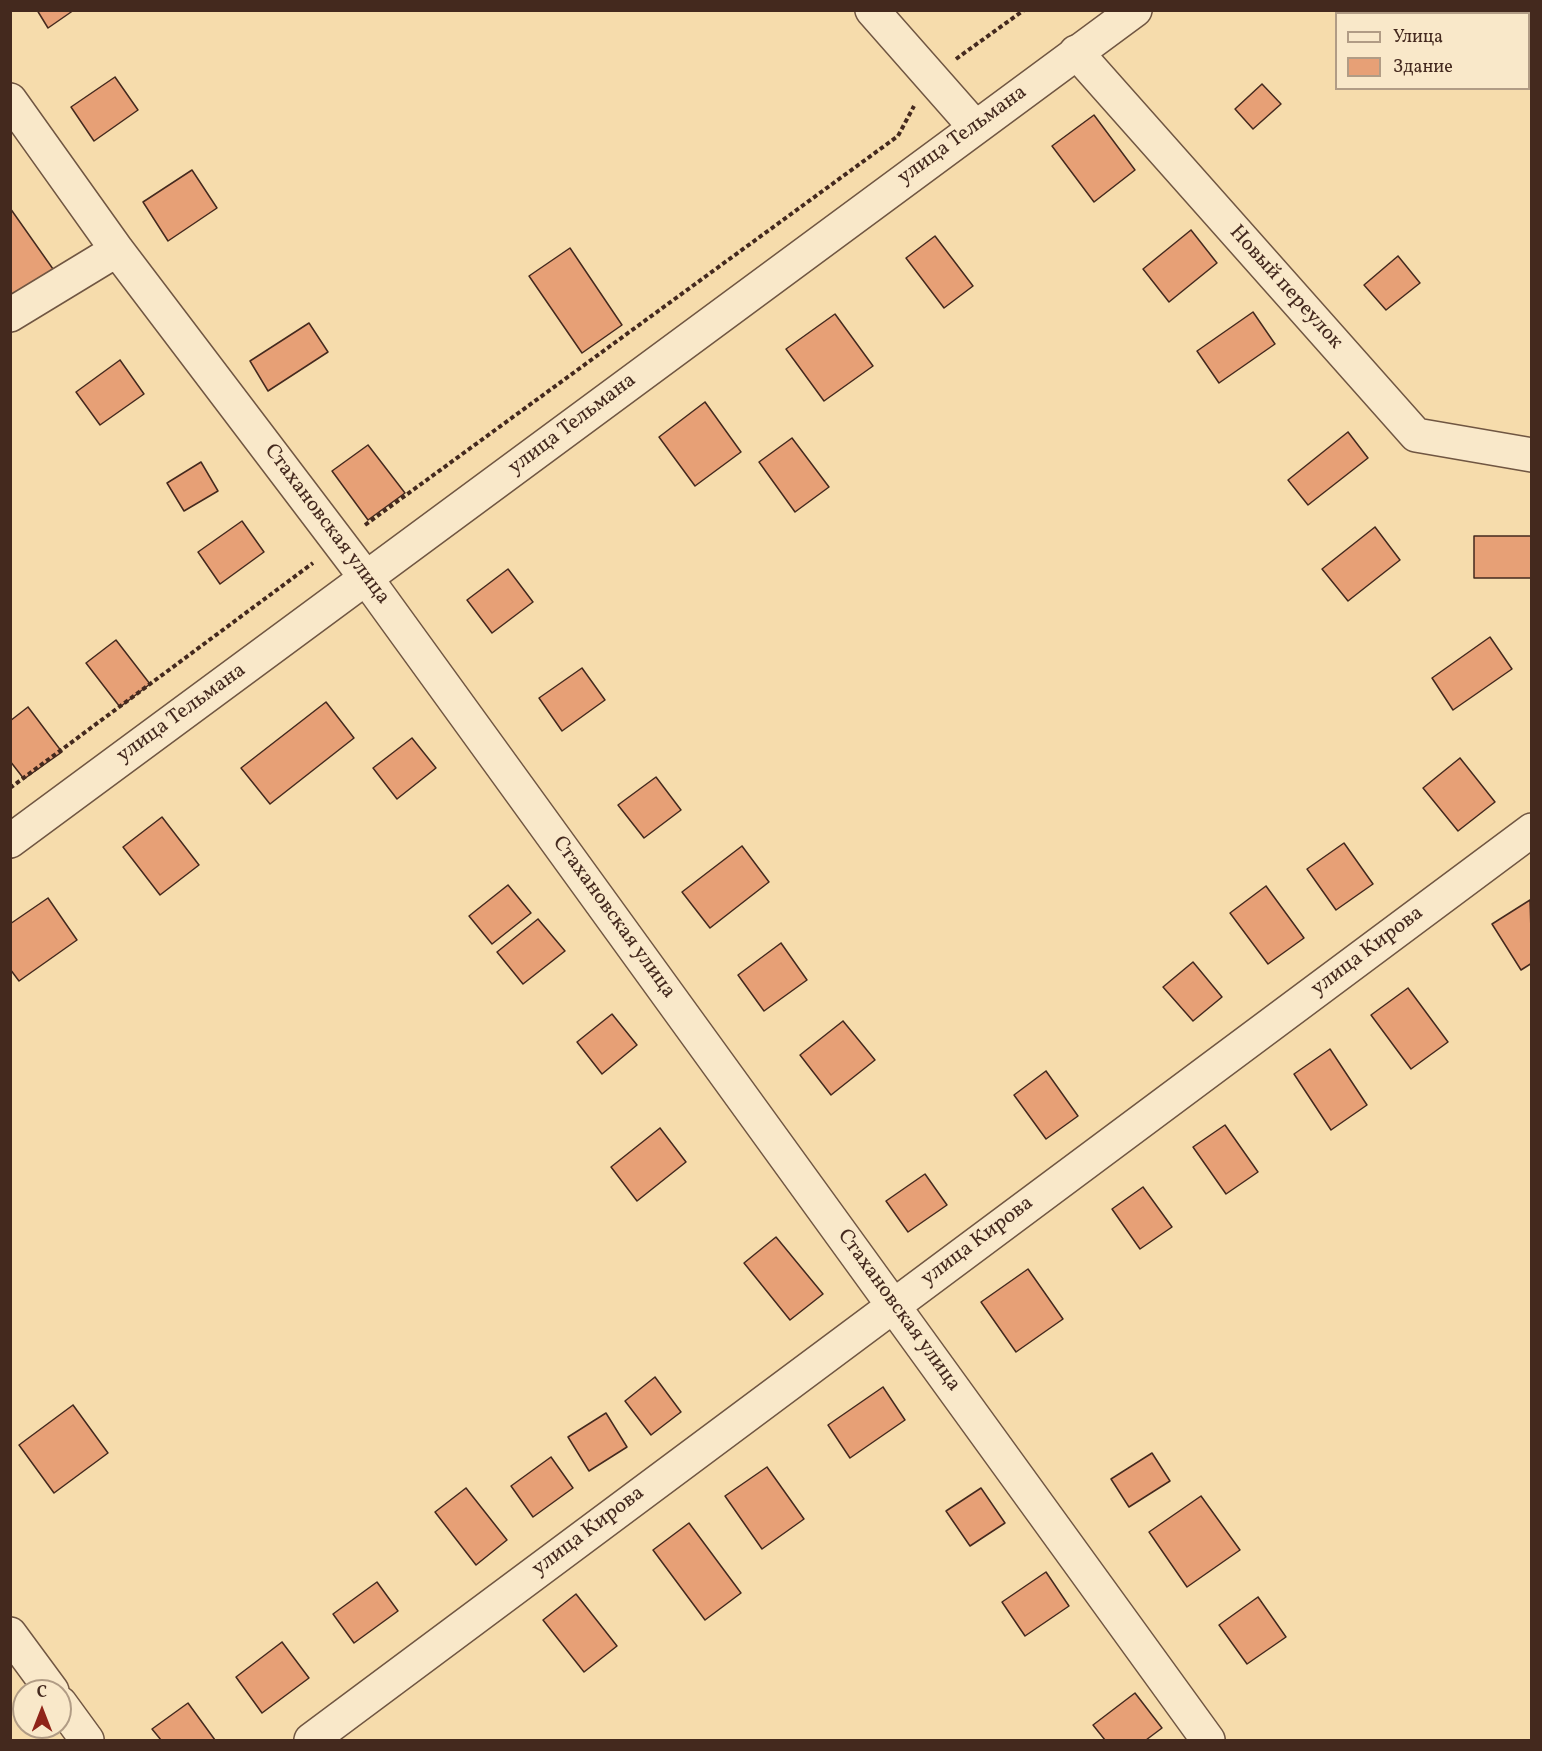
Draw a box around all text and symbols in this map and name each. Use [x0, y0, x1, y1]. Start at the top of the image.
legend [1335, 12, 1530, 90]
text: Улица [1393, 25, 1443, 50]
text: Здание [1393, 55, 1453, 80]
street label: улица Тельмана [893, 81, 1033, 191]
street label: Новый переулок [1223, 221, 1347, 355]
street label: улица Тельмана [504, 369, 642, 481]
street label: Стахановская улица [257, 440, 395, 610]
street label: улица Тельмана [112, 659, 252, 769]
street label: Стахановская улица [546, 832, 680, 1004]
street label: улица Кирова [1307, 902, 1429, 1002]
street label: улица Кирова [917, 1192, 1039, 1292]
street label: Стахановская улица [831, 1225, 965, 1397]
street label: улица Кирова [528, 1482, 650, 1582]
north arrow [12, 1679, 72, 1739]
text: С [37, 1682, 47, 1704]

